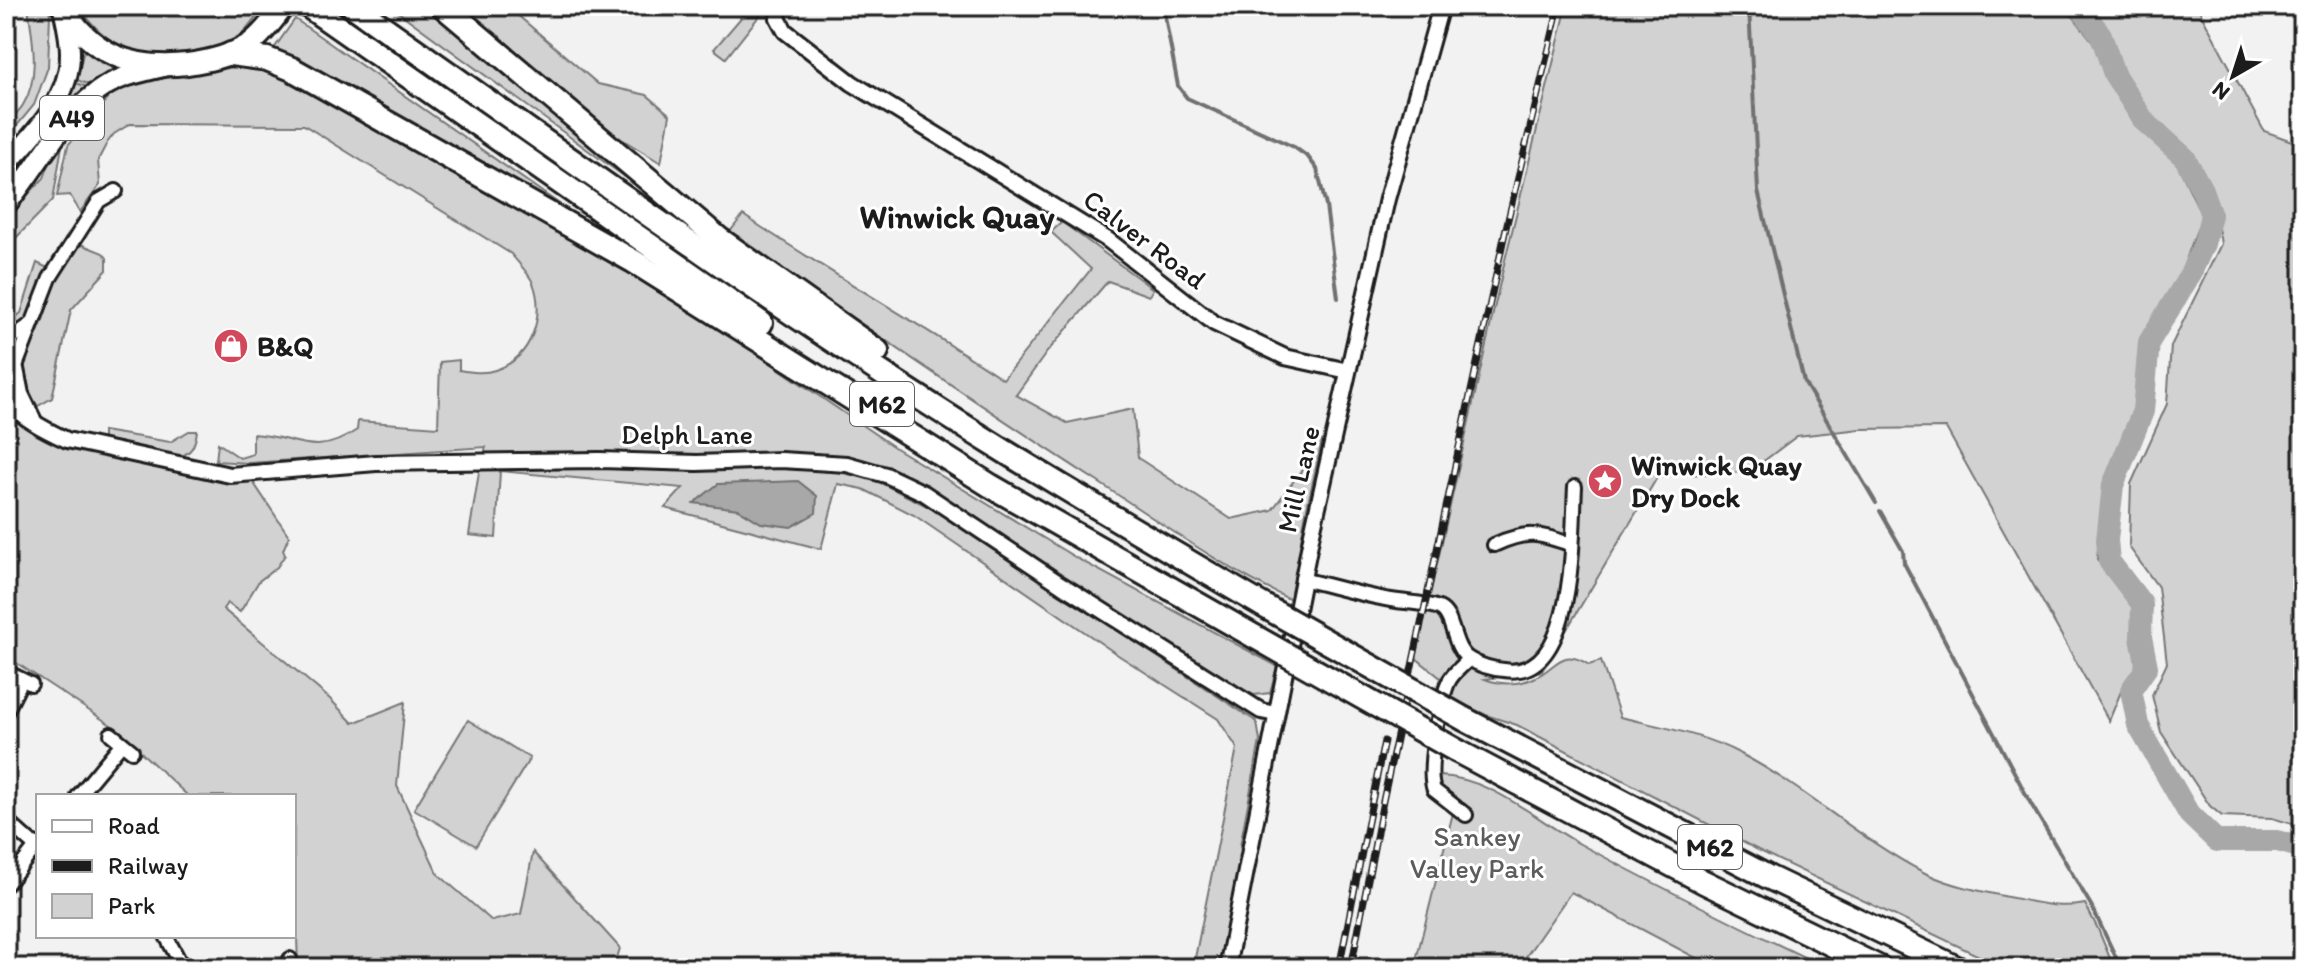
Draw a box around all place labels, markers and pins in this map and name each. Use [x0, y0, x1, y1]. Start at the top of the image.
shop icon: B&Q [212, 327, 250, 365]
place label: B&Q [257, 329, 313, 363]
place label: Winwick Quay Dry Dock [1631, 448, 1803, 514]
place icon: Winwick Quay Dry Dock [1586, 462, 1624, 500]

